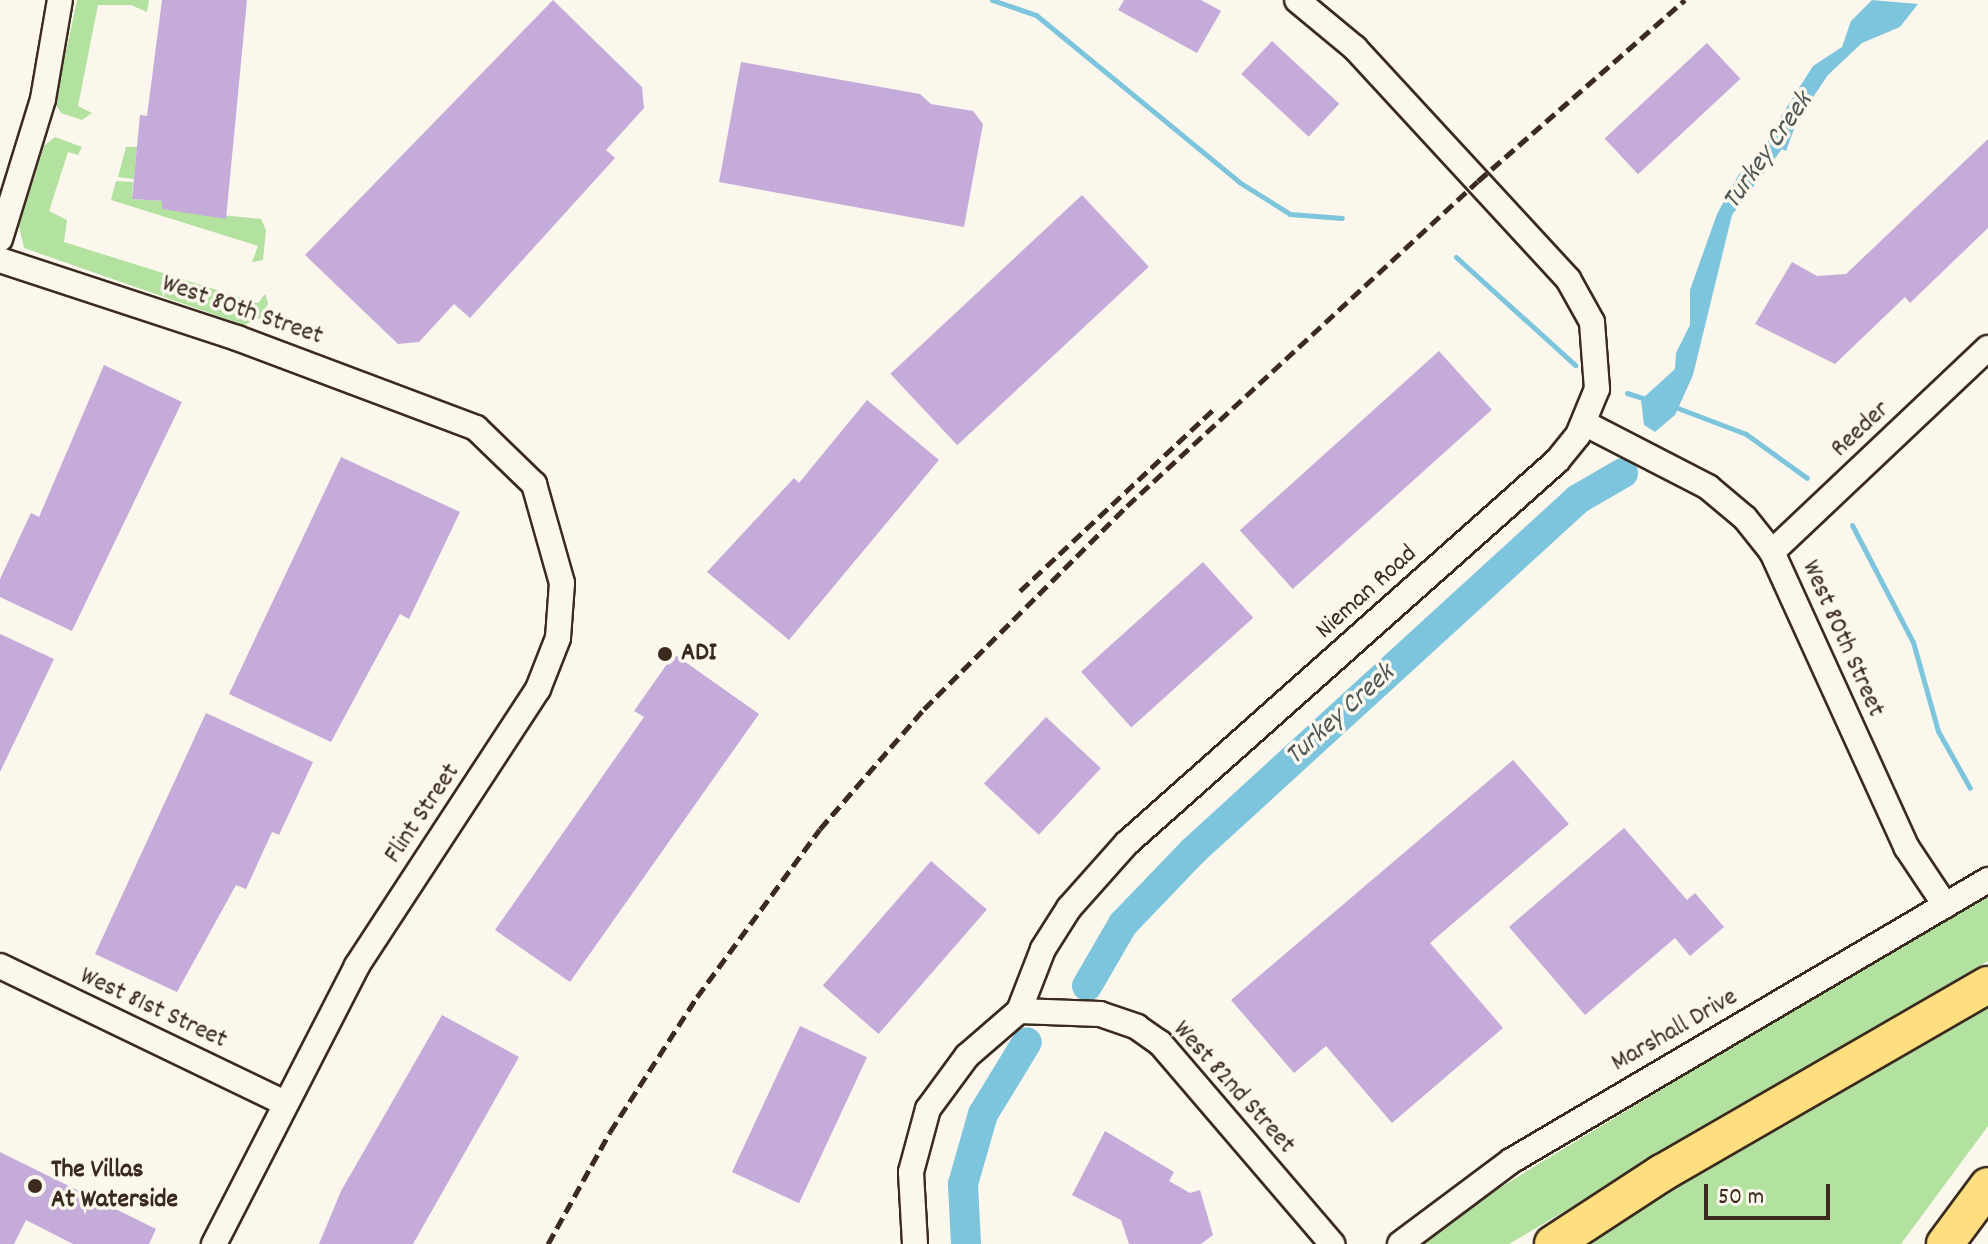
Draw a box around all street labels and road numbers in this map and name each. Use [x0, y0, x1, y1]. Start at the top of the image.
street label: West 80th Street [157, 269, 327, 353]
street label: Reeder [1825, 395, 1897, 465]
street label: Nieman Road [1310, 539, 1424, 647]
street label: West 80th Street [1794, 556, 1890, 722]
street label: Flint Street [378, 758, 468, 870]
street label: West 81st Street [75, 961, 231, 1057]
street label: Marshall Drive [1606, 982, 1744, 1080]
street label: West 82nd Street [1165, 1015, 1301, 1161]

